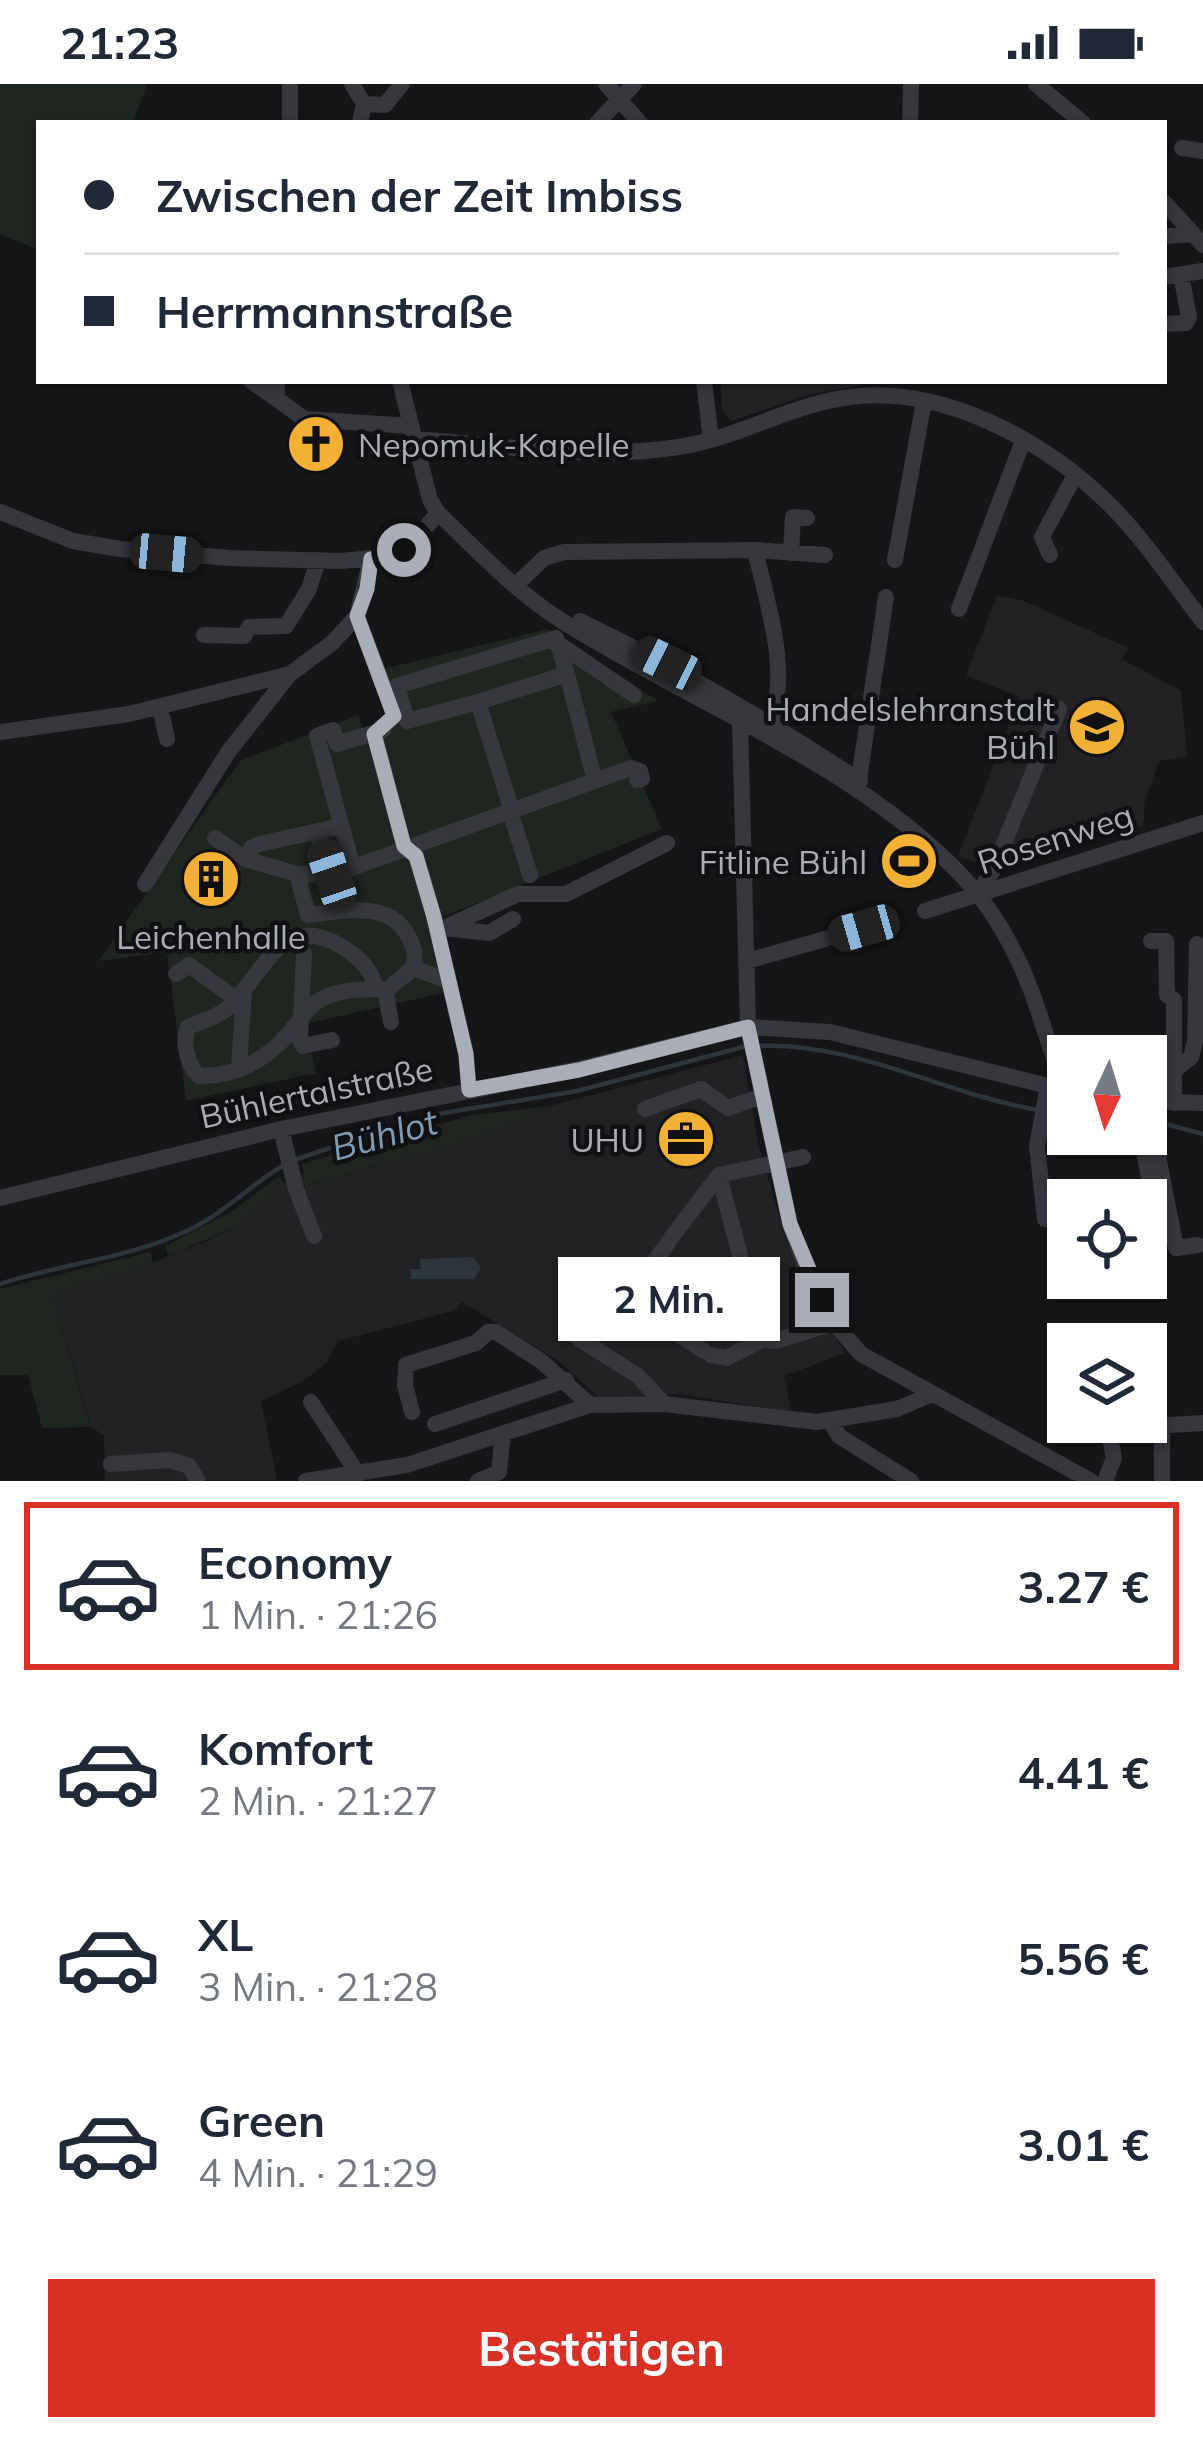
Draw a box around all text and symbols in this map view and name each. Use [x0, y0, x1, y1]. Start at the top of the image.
text: 21:23 [60, 14, 179, 70]
text: Zwischen der Zeit Imbiss [156, 167, 683, 223]
text: Herrmannstraße [156, 283, 513, 339]
church icon: Nepomuk-Kapelle [285, 413, 347, 475]
place label: Nepomuk-Kapelle [358, 424, 630, 465]
route start [377, 523, 431, 577]
car [129, 532, 203, 574]
car [627, 631, 707, 695]
place label: Handelslehranstalt Bühl [766, 688, 1055, 767]
school or university icon: Handelslehranstalt Bühl [1066, 696, 1128, 758]
street label: Rosenweg [972, 794, 1138, 882]
sports icon: Fitline Bühl [878, 830, 940, 892]
car [303, 835, 361, 915]
place label: Fitline Bühl [699, 841, 867, 882]
building icon: Leichenhalle [180, 848, 242, 910]
car [824, 901, 904, 955]
place label: Leichenhalle [116, 916, 306, 957]
north arrow [1047, 1035, 1167, 1155]
map controls [1047, 1035, 1167, 1443]
street label: Bühlertalstraße [196, 1047, 436, 1137]
water label: Bühlot [326, 1098, 443, 1170]
office icon: UHU [655, 1108, 717, 1170]
place label: UHU [571, 1119, 644, 1160]
button: locate [1047, 1179, 1167, 1299]
callout: 2 Min. [558, 1258, 780, 1342]
route end [795, 1273, 849, 1327]
text: 2 Min. [613, 1274, 725, 1323]
button: layers [1047, 1323, 1167, 1443]
icon: car [54, 1532, 162, 1640]
text: Economy [198, 1534, 392, 1590]
text: 3.27 € [1018, 1558, 1149, 1614]
text: 1 Min. · 21:26 [198, 1590, 438, 1639]
icon: car [54, 1718, 162, 1826]
text: Komfort [198, 1720, 373, 1776]
text: 4.41 € [1018, 1744, 1149, 1800]
text: 2 Min. · 21:27 [198, 1776, 438, 1825]
icon: car [54, 1904, 162, 2012]
text: XL [198, 1906, 253, 1962]
text: 5.56 € [1018, 1930, 1149, 1986]
text: 3 Min. · 21:28 [198, 1962, 438, 2011]
icon: car [54, 2090, 162, 2198]
text: Green [198, 2092, 325, 2148]
text: 3.01 € [1018, 2116, 1149, 2172]
text: 4 Min. · 21:29 [198, 2148, 438, 2197]
button: Bestätigen [48, 2279, 1155, 2417]

